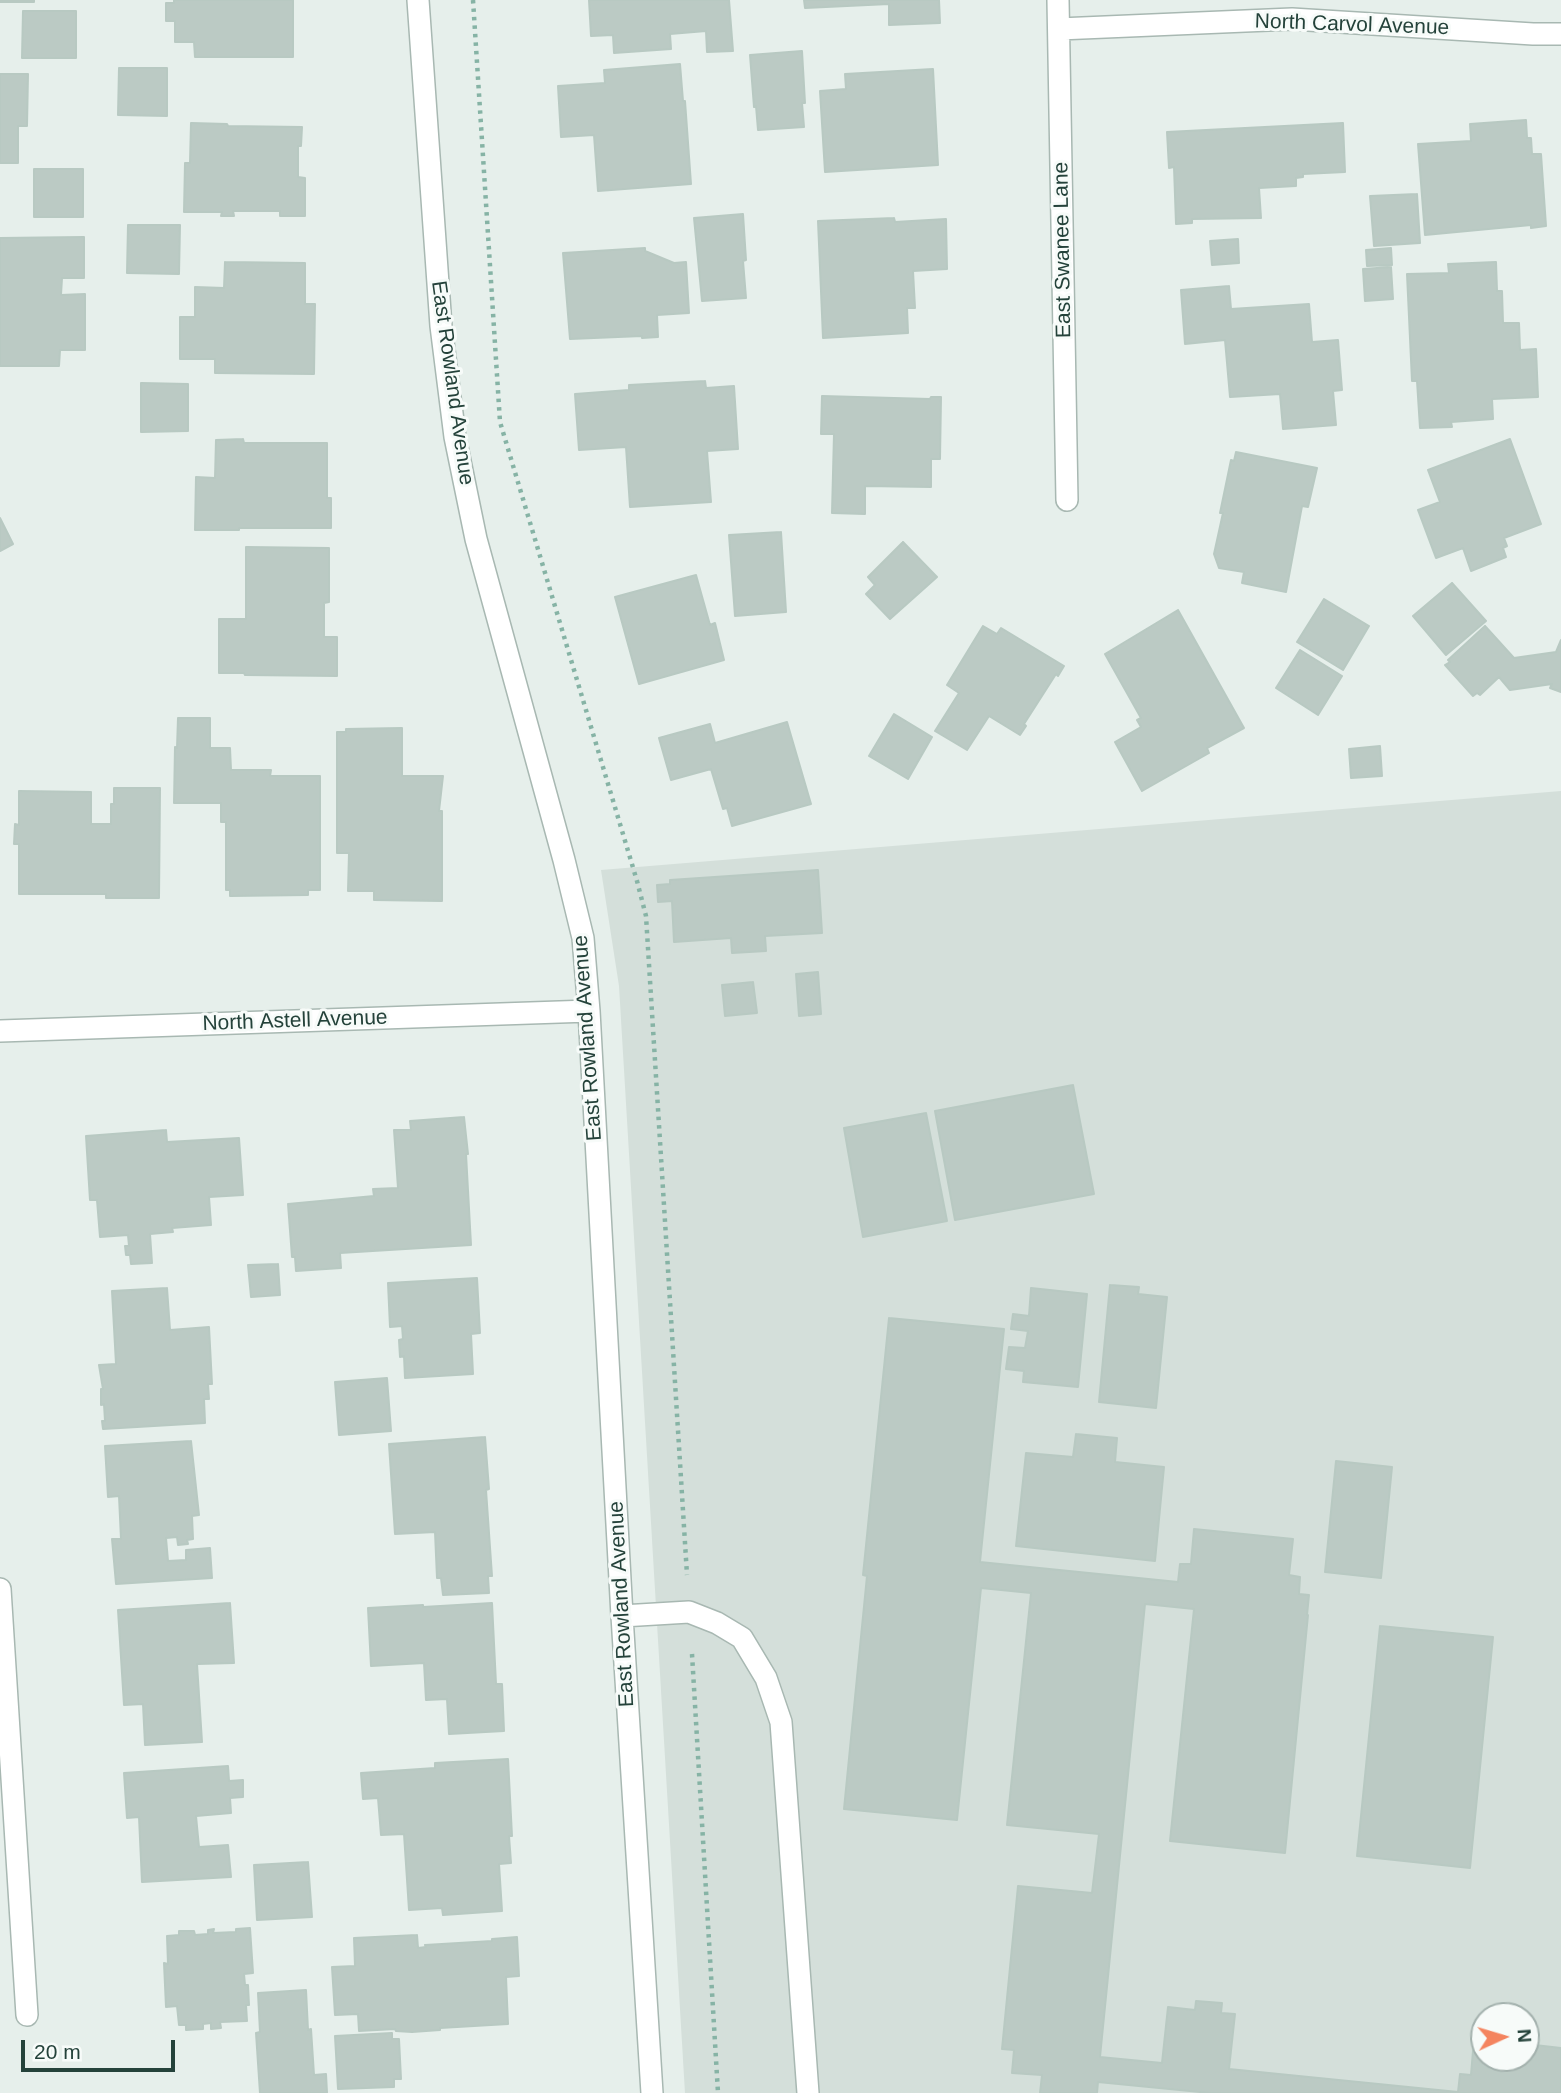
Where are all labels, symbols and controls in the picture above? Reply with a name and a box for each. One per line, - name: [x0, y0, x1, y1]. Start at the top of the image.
- street label: North Carvol Avenue: [1254, 9, 1450, 41]
- street label: East Swanee Lane: [1049, 162, 1077, 338]
- street label: East Rowland Avenue: [425, 279, 479, 487]
- street label: East Rowland Avenue: [568, 934, 608, 1142]
- street label: North Astell Avenue: [202, 1005, 388, 1037]
- street label: East Rowland Avenue: [604, 1500, 640, 1708]
- north arrow: [1470, 2002, 1540, 2072]
- scale bar: [24, 2026, 178, 2070]
- text: N: [1513, 2028, 1535, 2043]
- text: 20 m: [34, 2040, 81, 2063]

